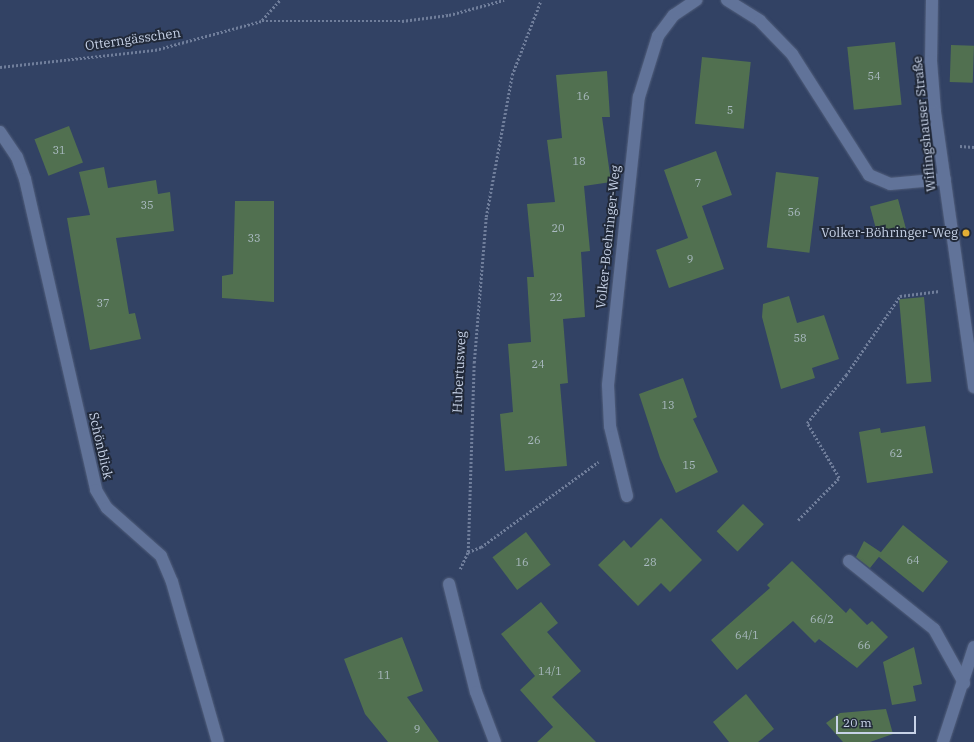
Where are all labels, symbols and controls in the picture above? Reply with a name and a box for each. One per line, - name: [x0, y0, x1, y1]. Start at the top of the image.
- street label: Otterngässchen: [84, 26, 182, 54]
- street label: Wiflingshauser Straße: [910, 55, 940, 193]
- house number: 54: [867, 69, 881, 83]
- house number: 16: [576, 89, 590, 103]
- house number: 5: [727, 103, 733, 117]
- house number: 31: [52, 143, 66, 157]
- house number: 18: [572, 154, 586, 168]
- street label: Volker-Boehringer-Weg: [594, 165, 624, 309]
- house number: 7: [695, 176, 701, 190]
- house number: 35: [140, 198, 154, 212]
- house number: 56: [787, 205, 801, 219]
- house number: 20: [551, 221, 565, 235]
- place label: Volker-Böhringer-Weg: [821, 225, 958, 241]
- marker: Volker-Böhringer-Weg: [961, 228, 971, 238]
- house number: 33: [247, 231, 261, 245]
- house number: 9: [687, 252, 693, 266]
- house number: 22: [549, 290, 563, 304]
- house number: 37: [96, 296, 110, 310]
- street label: Hubertusweg: [450, 331, 470, 413]
- house number: 58: [793, 331, 807, 345]
- house number: 24: [531, 357, 545, 371]
- house number: 13: [661, 398, 675, 412]
- street label: Schönblick: [85, 411, 115, 481]
- house number: 26: [527, 433, 541, 447]
- house number: 62: [889, 446, 903, 460]
- house number: 15: [682, 458, 696, 472]
- house number: 64: [906, 553, 920, 567]
- house number: 16: [515, 555, 529, 569]
- house number: 28: [643, 555, 657, 569]
- house number: 66/2: [810, 612, 834, 626]
- house number: 64/1: [735, 628, 759, 642]
- house number: 66: [857, 638, 871, 652]
- house number: 14/1: [538, 664, 562, 678]
- house number: 11: [377, 668, 391, 682]
- scale bar: [838, 708, 918, 734]
- text: 20 m: [843, 715, 872, 730]
- house number: 9: [414, 722, 420, 736]

